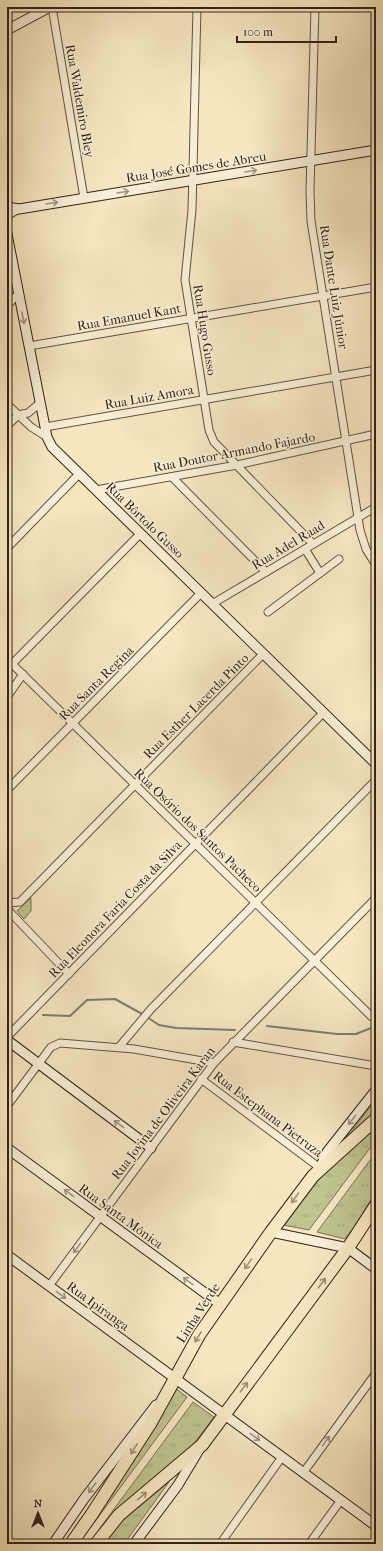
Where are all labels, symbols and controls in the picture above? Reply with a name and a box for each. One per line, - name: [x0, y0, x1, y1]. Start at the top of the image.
- scale bar: [237, 18, 336, 44]
- text: 100 m: [243, 25, 273, 39]
- street label: Rua Waldemiro Bley: [63, 43, 98, 160]
- street label: Rua José Gomes de Abreu: [125, 148, 268, 185]
- one-way arrow: [244, 167, 257, 175]
- one-way arrow: [116, 188, 129, 196]
- one-way arrow: [45, 199, 58, 207]
- street label: Rua Dante Luiz Júnior: [317, 224, 351, 351]
- street label: Rua Hugo Gusso: [190, 283, 220, 377]
- street label: Rua Emanuel Kant: [76, 300, 183, 334]
- one-way arrow: [19, 311, 27, 324]
- street label: Rua Luiz Amora: [103, 382, 196, 412]
- street label: Rua Doutor Armando Fajardo: [152, 429, 317, 475]
- street label: Rua Bôrtolo Gusso: [103, 479, 187, 561]
- street label: Rua Adel Raad: [249, 517, 328, 573]
- street label: Rua Santa Regina: [56, 642, 137, 723]
- street label: Rua Esther Lacerda Pinto: [140, 650, 252, 762]
- street label: Rua Osório dos Santos Pacheco: [131, 765, 265, 895]
- street label: Rua Eleonora Faria Costa da Silva: [45, 837, 185, 981]
- street label: Rua Jovina de Oliveira Karan: [108, 1043, 218, 1182]
- street label: Rua Estephana Pietruza: [210, 1068, 326, 1161]
- one-way arrow: [347, 1115, 356, 1126]
- one-way arrow: [114, 1120, 125, 1128]
- street label: Rua Santa Mônica: [76, 1180, 167, 1252]
- one-way arrow: [63, 1189, 74, 1197]
- one-way arrow: [291, 1193, 300, 1204]
- one-way arrow: [73, 1242, 81, 1253]
- one-way arrow: [244, 1258, 252, 1269]
- one-way arrow: [183, 1277, 194, 1285]
- one-way arrow: [317, 1277, 326, 1288]
- street label: Rua Ipiranga: [64, 1278, 133, 1334]
- street label: Linha Verde: [173, 1280, 223, 1346]
- one-way arrow: [55, 1291, 66, 1299]
- one-way arrow: [194, 1331, 202, 1343]
- one-way arrow: [240, 1382, 248, 1393]
- one-way arrow: [250, 1433, 261, 1442]
- one-way arrow: [322, 1436, 330, 1447]
- one-way arrow: [130, 1443, 138, 1455]
- one-way arrow: [88, 1483, 97, 1494]
- one-way arrow: [137, 1491, 148, 1500]
- north arrow: [18, 1493, 58, 1533]
- text: N: [34, 1497, 43, 1510]

